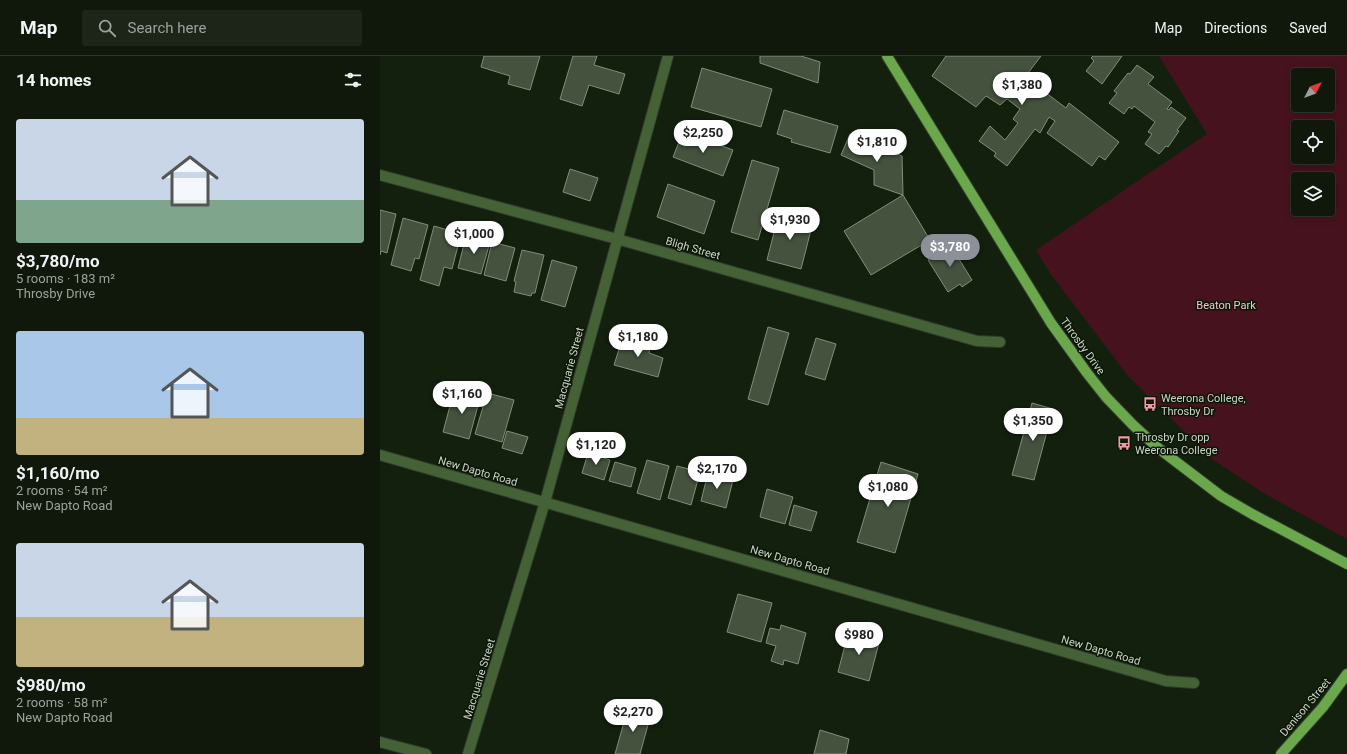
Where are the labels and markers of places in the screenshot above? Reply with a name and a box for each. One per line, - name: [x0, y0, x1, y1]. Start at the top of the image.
- pin: $1,380: [989, 72, 1055, 106]
- pin: $2,250: [670, 120, 736, 154]
- pin: $1,810: [844, 129, 910, 163]
- pin: $1,930: [757, 207, 823, 241]
- pin: $1,000: [441, 221, 507, 255]
- pin: $3,780: [917, 234, 983, 268]
- pin: $1,180: [605, 324, 671, 358]
- pin: $1,160: [429, 381, 495, 415]
- place label: Weerona College, Throsby Dr: [1161, 392, 1246, 418]
- bus stop icon: Weerona College, Throsby Dr: [1142, 396, 1158, 412]
- pin: $1,350: [1000, 408, 1066, 442]
- place label: Throsby Dr opp Weerona College: [1135, 431, 1218, 457]
- pin: $1,120: [563, 432, 629, 466]
- bus stop icon: Throsby Dr opp Weerona College: [1116, 435, 1132, 451]
- pin: $2,170: [684, 456, 750, 490]
- pin: $1,080: [855, 474, 921, 508]
- pin: $980: [835, 622, 883, 656]
- pin: $2,270: [600, 699, 666, 733]

